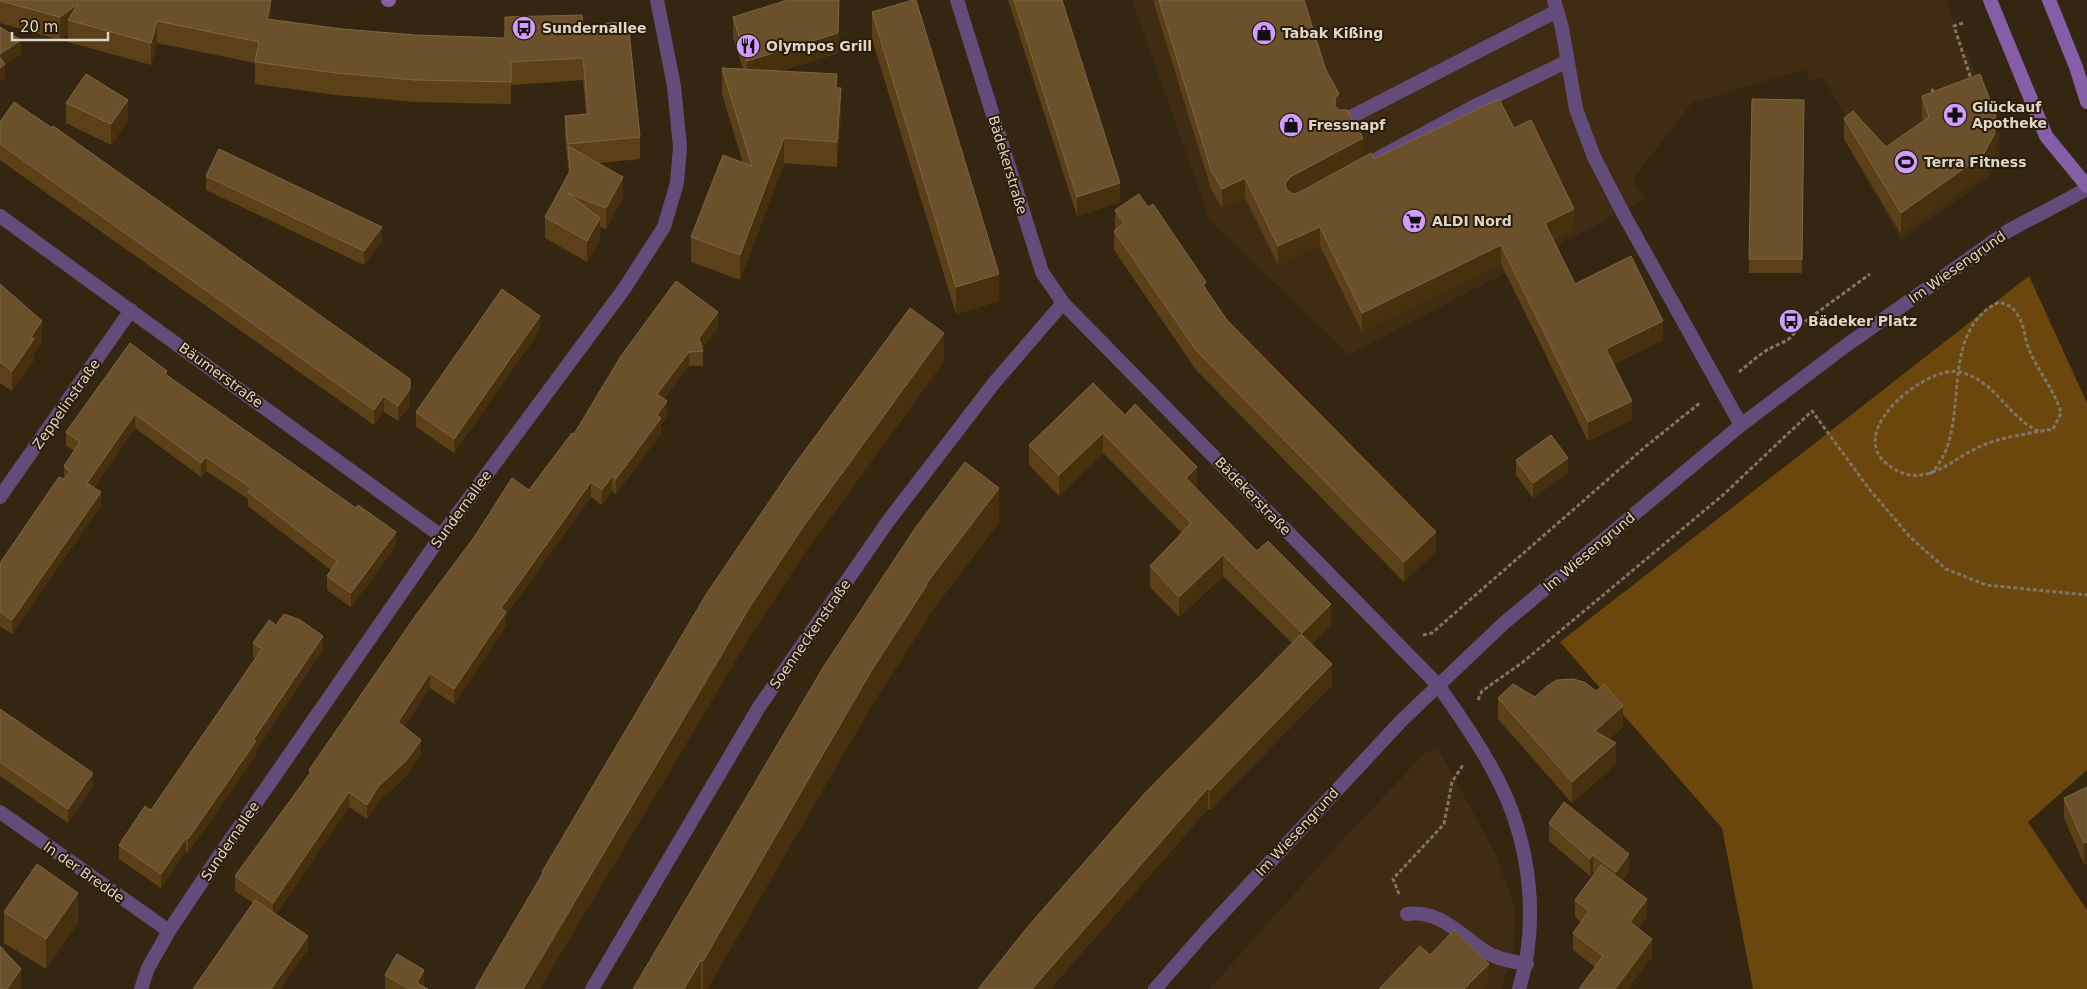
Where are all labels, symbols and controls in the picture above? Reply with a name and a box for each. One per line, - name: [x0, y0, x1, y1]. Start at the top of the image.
- scale bar: [12, 10, 109, 42]
- bus stop icon: Sundernallee: [511, 15, 537, 41]
- text: 20 m: [20, 18, 58, 36]
- place label: Sundernallee: [542, 20, 646, 36]
- shop icon: Tabak Kißing: [1251, 20, 1277, 46]
- place label: Tabak Kißing: [1282, 25, 1383, 41]
- restaurant icon: Olympos Grill: [735, 33, 761, 59]
- place label: Olympos Grill: [766, 38, 872, 54]
- place label: Glückauf Apotheke: [1972, 99, 2047, 131]
- pharmacy icon: Glückauf Apotheke: [1942, 102, 1968, 128]
- shop icon: Fressnapf: [1278, 112, 1304, 138]
- street label: Bädekerstraße: [985, 114, 1031, 216]
- place label: Fressnapf: [1308, 117, 1386, 133]
- sports icon: Terra Fitness: [1893, 149, 1919, 175]
- place label: Terra Fitness: [1924, 154, 2027, 170]
- supermarket icon: ALDI Nord: [1401, 208, 1427, 234]
- place label: ALDI Nord: [1432, 213, 1512, 229]
- street label: Im Wiesengrund: [1906, 228, 2008, 306]
- bus stop icon: Bädeker Platz: [1778, 308, 1804, 334]
- place label: Bädeker Platz: [1808, 313, 1917, 329]
- street label: Bäumerstraße: [176, 339, 266, 411]
- street label: Zeppelinstraße: [29, 356, 103, 452]
- street label: Bädekerstraße: [1212, 454, 1294, 538]
- street label: Sundernallee: [427, 467, 495, 551]
- street label: Im Wiesengrund: [1540, 509, 1638, 595]
- street label: Soenneckenstraße: [766, 576, 854, 692]
- street label: Im Wiesengrund: [1252, 785, 1342, 879]
- street label: Sundernallee: [198, 798, 262, 884]
- street label: In der Bredde: [40, 838, 128, 906]

